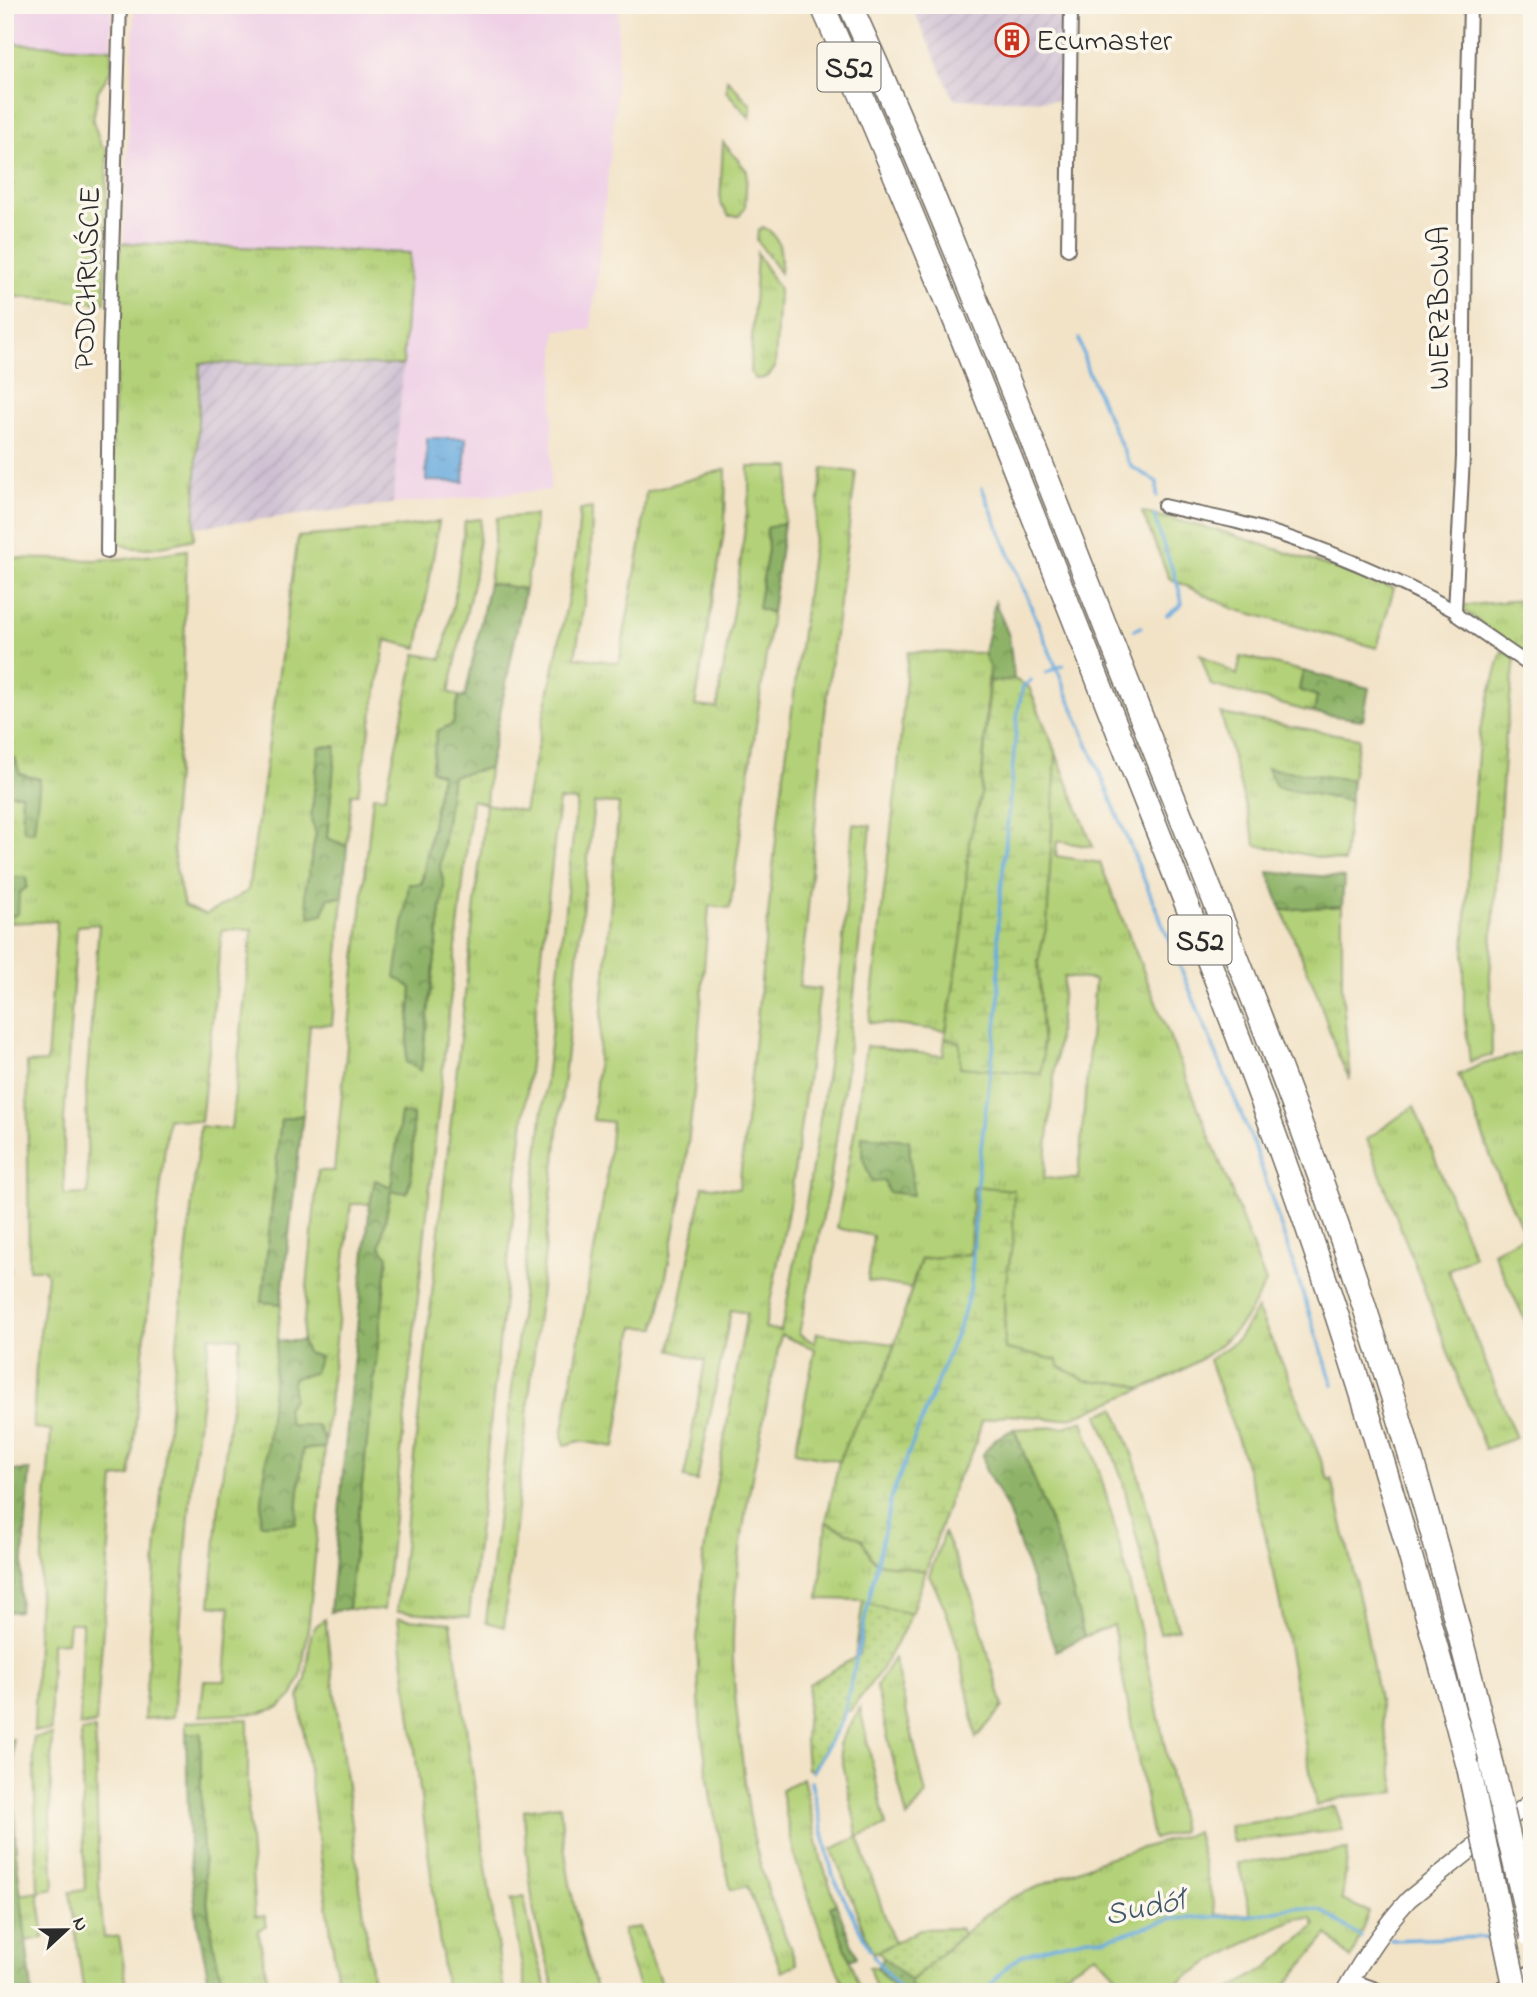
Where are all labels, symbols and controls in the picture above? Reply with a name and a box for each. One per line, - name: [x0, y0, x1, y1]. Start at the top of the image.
- building icon: Ecumaster: [993, 21, 1031, 59]
- place label: Ecumaster: [1036, 21, 1173, 65]
- road number: S52: [818, 42, 880, 92]
- street label: PODCHRUŚCIE: [64, 186, 114, 371]
- street label: WIERZBOWA: [1419, 226, 1463, 390]
- road number: S52: [1168, 916, 1232, 964]
- water label: Sudół: [1101, 1878, 1194, 1940]
- north arrow: [32, 1896, 102, 1966]
- text: N: [65, 1914, 94, 1936]

